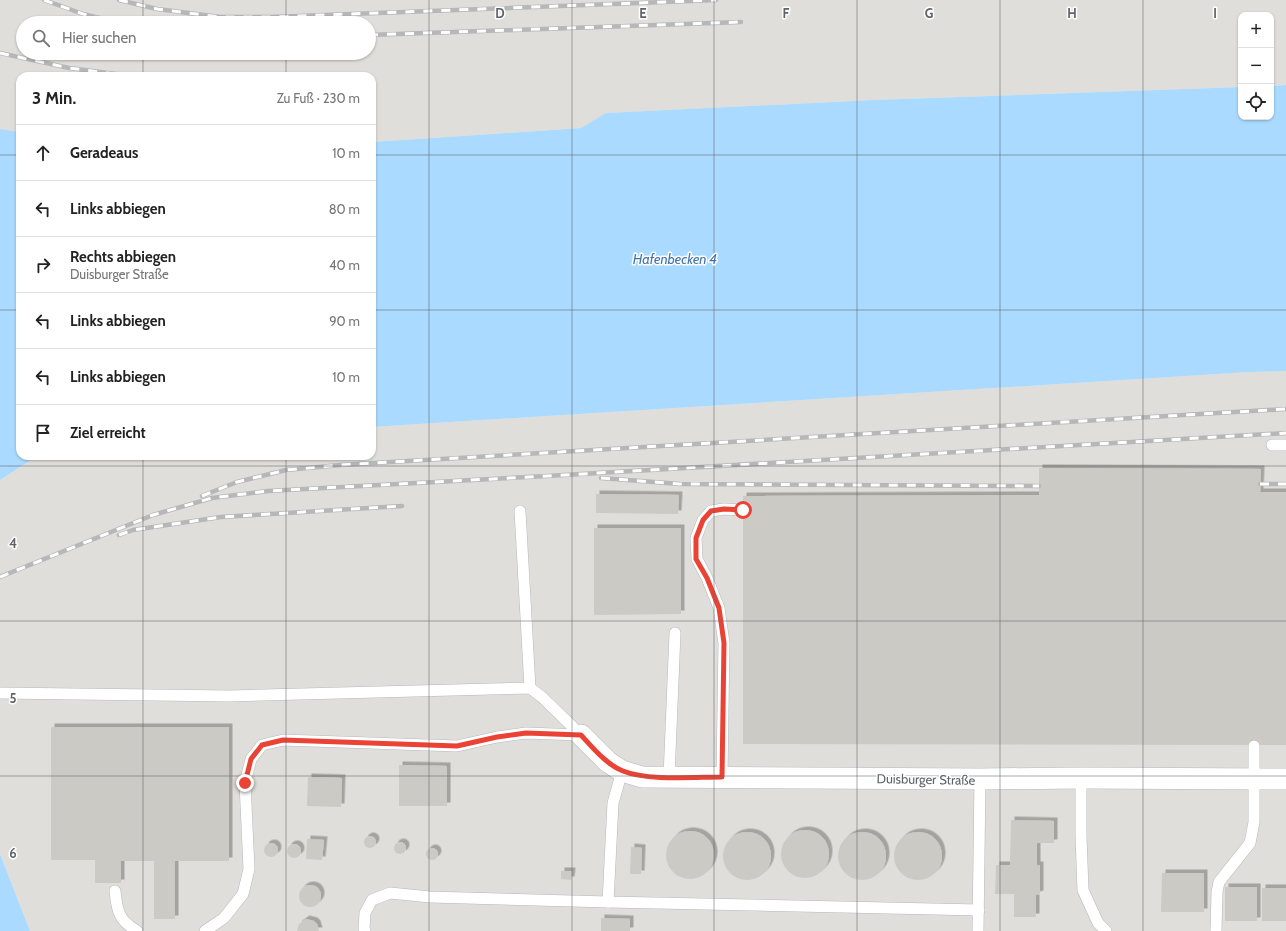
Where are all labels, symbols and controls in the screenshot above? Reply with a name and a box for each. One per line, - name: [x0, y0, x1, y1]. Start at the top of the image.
- text: D: [495, 5, 505, 21]
- text: E: [639, 5, 647, 21]
- text: F: [783, 5, 790, 21]
- text: G: [925, 5, 934, 21]
- text: H: [1067, 5, 1077, 21]
- text: I: [1213, 5, 1217, 21]
- map controls: [1238, 12, 1274, 120]
- button: +: [1238, 12, 1274, 48]
- search box: [16, 16, 376, 60]
- icon: search: [30, 27, 52, 49]
- text: Hier suchen: [62, 29, 137, 47]
- button: −: [1238, 48, 1274, 84]
- button: locate: [1238, 84, 1274, 120]
- text: 3 Min.: [32, 88, 76, 108]
- text: Zu Fuß · 230 m: [277, 90, 360, 106]
- icon: ahead: [32, 142, 54, 164]
- text: Geradeaus: [70, 144, 138, 162]
- text: 10 m: [332, 145, 360, 161]
- icon: left: [32, 198, 54, 220]
- text: Links abbiegen: [70, 200, 166, 218]
- text: 80 m: [329, 201, 360, 217]
- text: Rechts abbiegen: [70, 248, 176, 266]
- water label: Hafenbecken 4: [633, 250, 717, 268]
- icon: right: [32, 254, 54, 276]
- text: 40 m: [329, 257, 360, 273]
- text: Duisburger Straße: [70, 266, 169, 282]
- icon: left: [32, 310, 54, 332]
- text: Links abbiegen: [70, 312, 166, 330]
- text: 90 m: [329, 313, 360, 329]
- icon: left: [32, 366, 54, 388]
- text: Links abbiegen: [70, 368, 166, 386]
- text: 10 m: [332, 369, 360, 385]
- icon: arrive: [32, 422, 54, 444]
- text: Ziel erreicht: [70, 424, 146, 442]
- route start: [734, 501, 752, 519]
- text: 4: [9, 535, 17, 551]
- text: 5: [10, 690, 17, 706]
- street label: Duisburger Straße: [877, 770, 976, 788]
- route end: [236, 774, 254, 792]
- text: 6: [9, 845, 17, 861]

